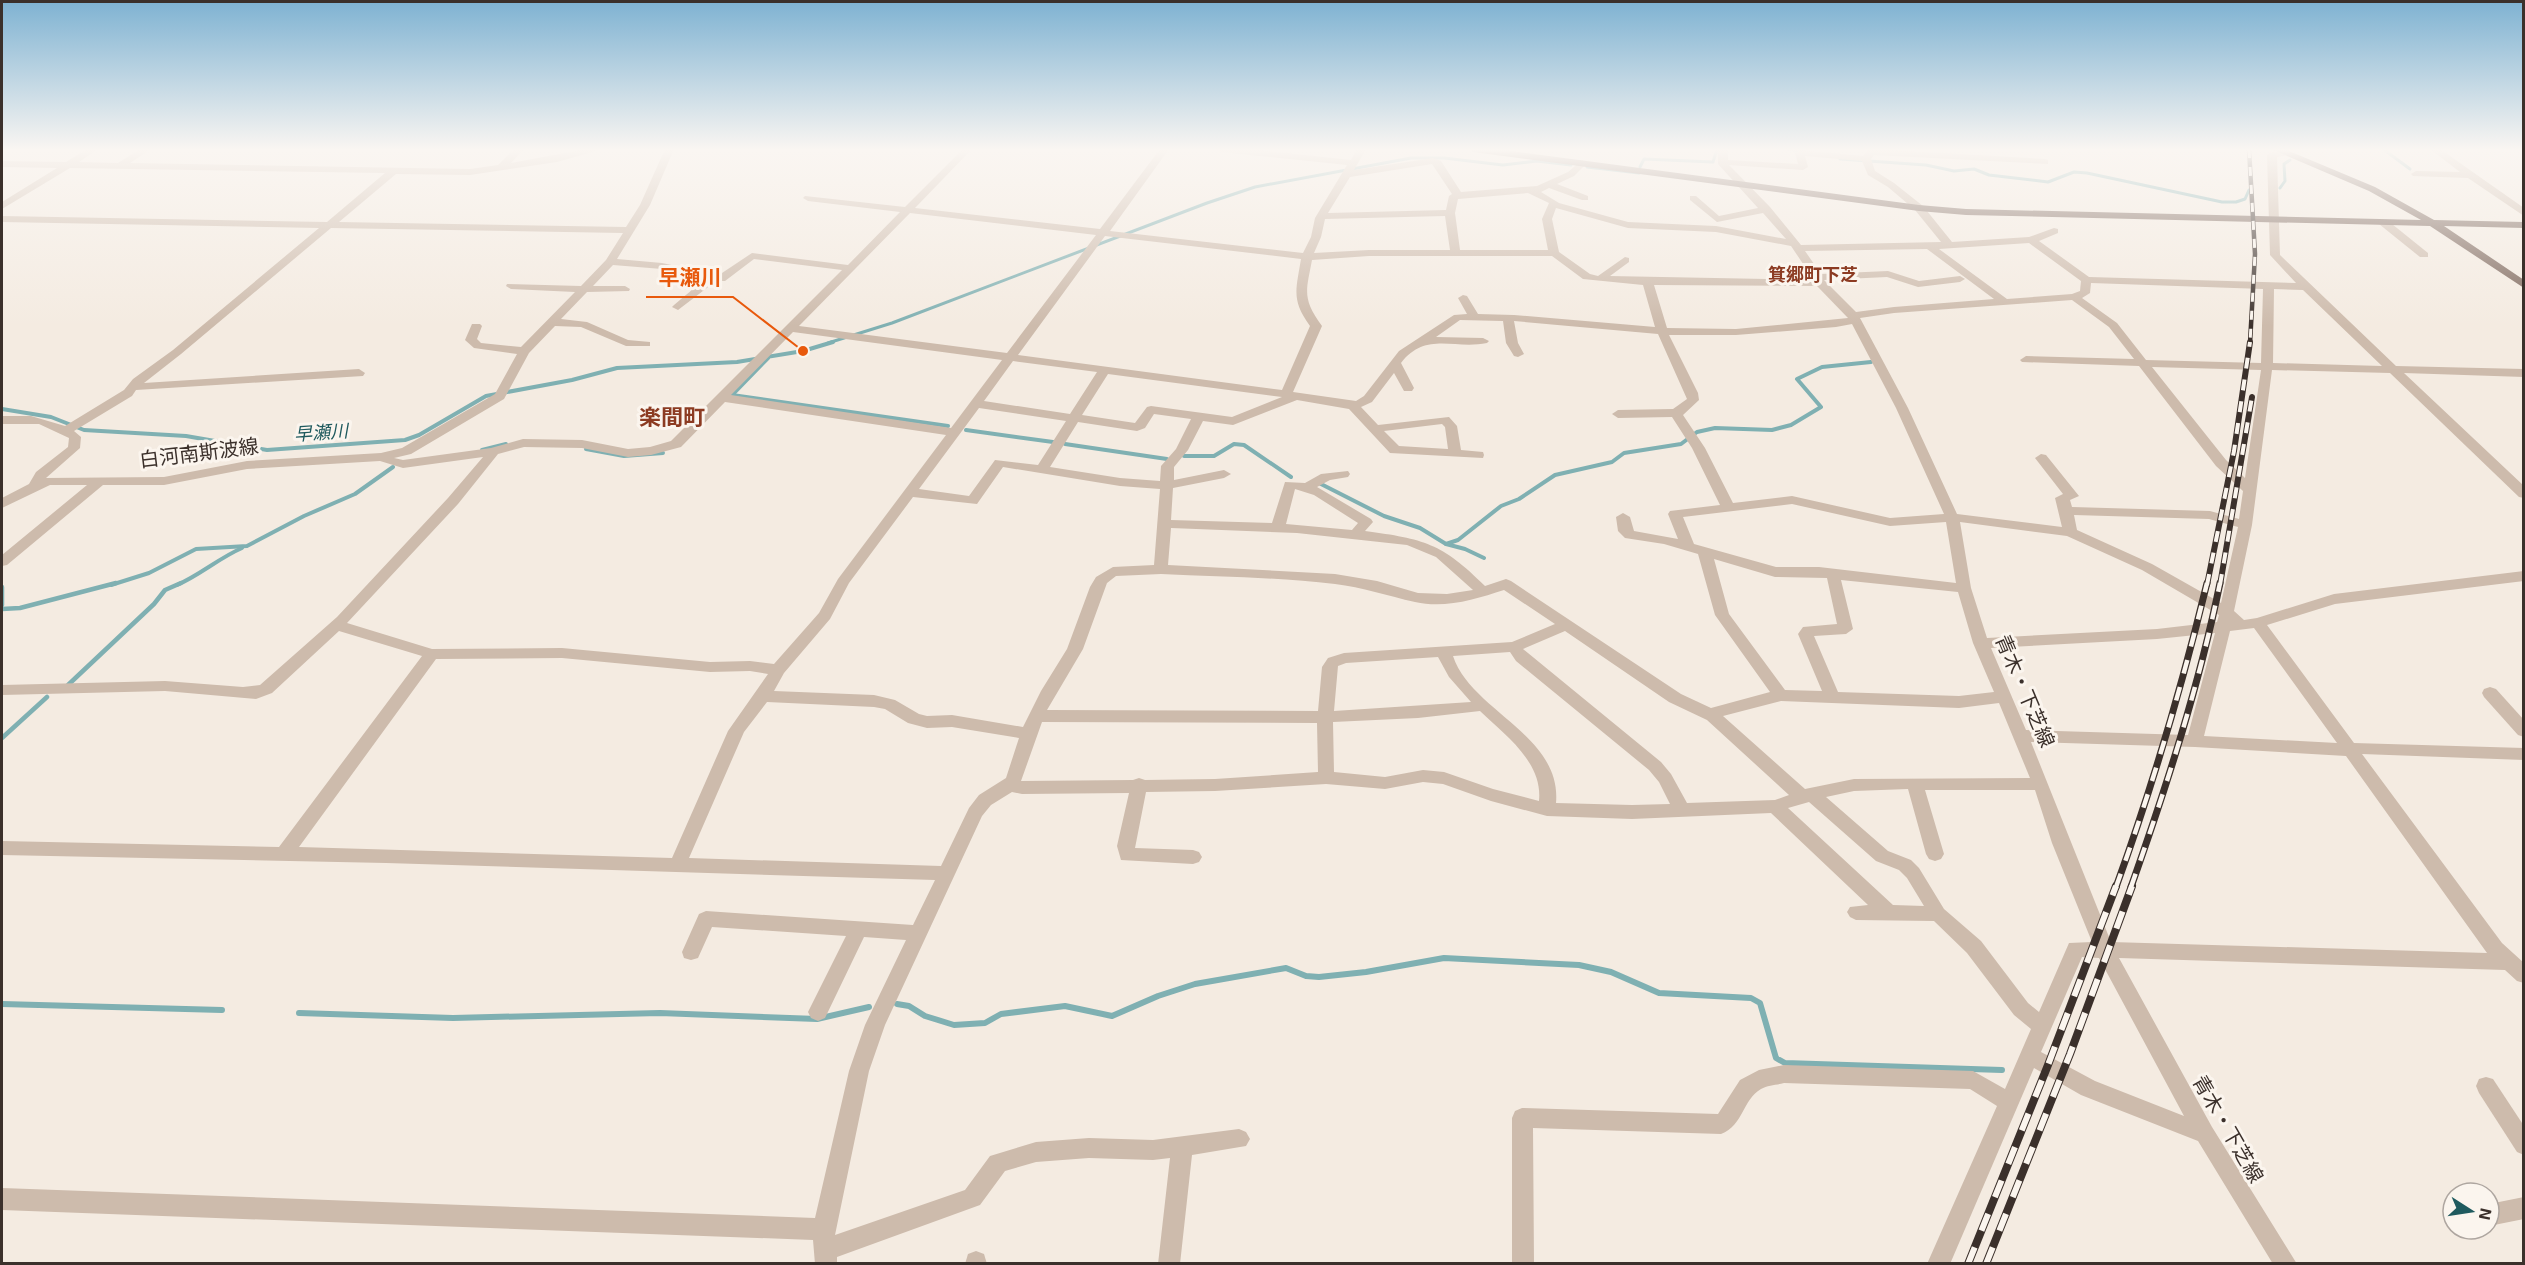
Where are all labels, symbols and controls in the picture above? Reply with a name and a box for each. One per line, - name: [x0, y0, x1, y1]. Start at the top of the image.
- callout: 早瀬川: [646, 258, 733, 297]
- district label: 箕郷町下芝: [1768, 263, 1858, 285]
- text: 早瀬川: [659, 264, 722, 289]
- district label: 楽間町: [639, 403, 705, 429]
- water label: 早瀬川: [293, 419, 351, 445]
- street label: 白河南斯波線: [138, 433, 260, 471]
- street label: 青木・下芝線: [1991, 631, 2060, 751]
- street label: 青木・下芝線: [2188, 1071, 2269, 1186]
- north arrow: [2441, 1181, 2501, 1241]
- text: N: [2476, 1207, 2497, 1222]

